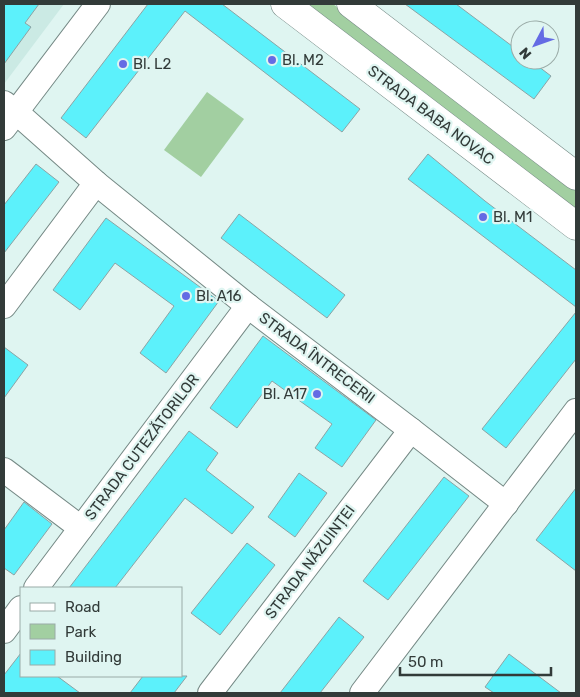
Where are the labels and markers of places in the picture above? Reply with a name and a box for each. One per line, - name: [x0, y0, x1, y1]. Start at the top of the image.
- place label: Bl. M2: [282, 51, 324, 69]
- marker: Bl. M2: [266, 54, 278, 66]
- place label: Bl. L2: [133, 55, 172, 73]
- marker: Bl. L2: [117, 58, 129, 70]
- place label: Bl. M1: [493, 208, 532, 226]
- marker: Bl. M1: [477, 211, 489, 223]
- place label: Bl. A16: [196, 287, 242, 305]
- marker: Bl. A16: [180, 290, 192, 302]
- place label: Bl. A17: [263, 385, 307, 403]
- marker: Bl. A17: [311, 388, 323, 400]

